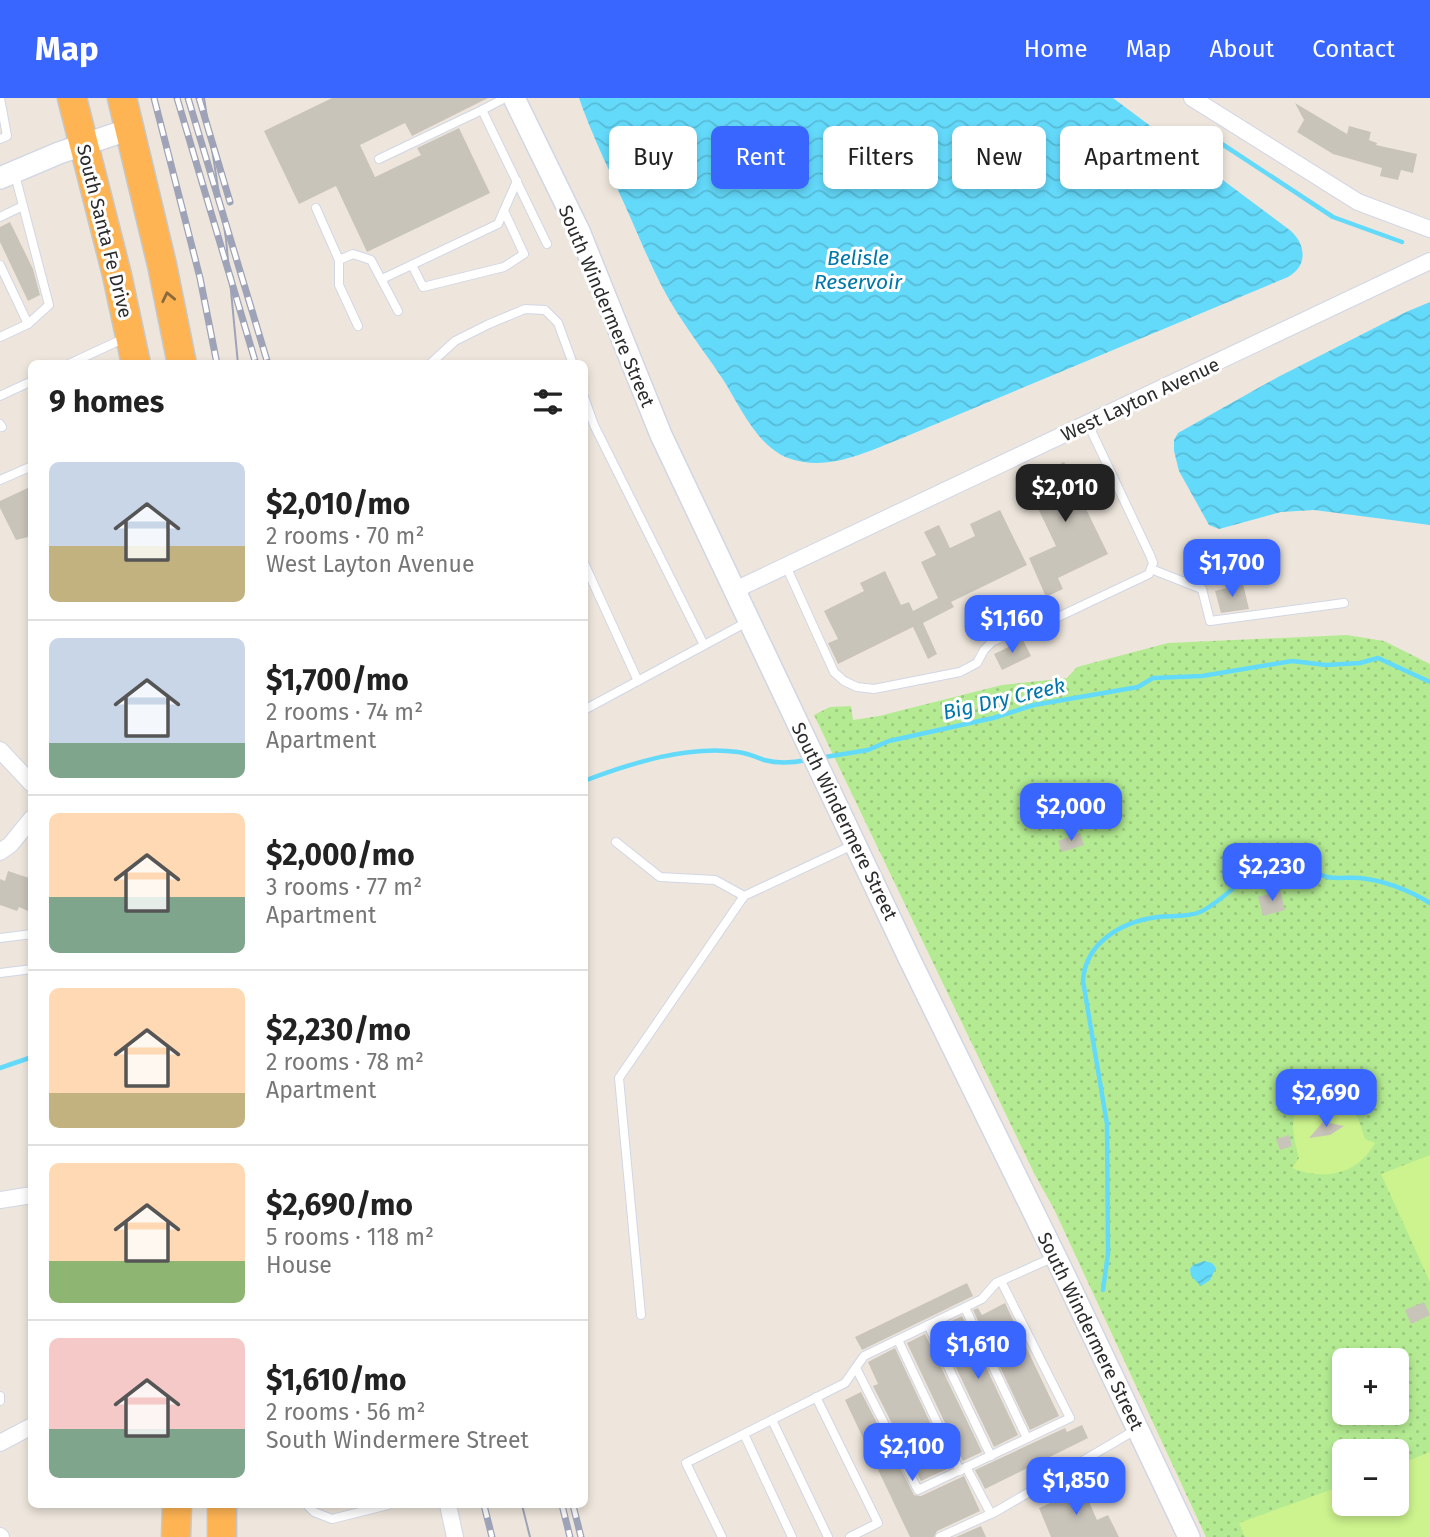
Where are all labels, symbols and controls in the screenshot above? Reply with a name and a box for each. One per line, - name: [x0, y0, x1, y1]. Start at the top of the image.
- text: Map: [35, 29, 99, 69]
- text: Home: [1024, 35, 1088, 63]
- text: Map: [1126, 35, 1172, 63]
- text: About: [1210, 35, 1274, 63]
- text: Contact: [1312, 35, 1395, 63]
- chip: Buy: [609, 126, 697, 189]
- chip: Rent: [711, 126, 809, 189]
- chip: Filters: [823, 126, 938, 189]
- chip: New: [952, 126, 1046, 189]
- chip: Apartment: [1060, 126, 1223, 189]
- street label: South Santa Fe Drive: [72, 142, 137, 320]
- street label: South Windermere Street: [554, 202, 660, 411]
- water label: Belisle Reservoir: [814, 245, 903, 295]
- one-way arrow: [162, 291, 177, 303]
- street label: West Layton Avenue: [1057, 353, 1223, 446]
- icon: filters: [529, 383, 567, 421]
- text: 9 homes: [49, 384, 164, 420]
- pin: $2,010: [1008, 464, 1122, 524]
- text: $2,010: [1032, 473, 1098, 501]
- text: $2,010/mo: [266, 486, 410, 522]
- icon: home: [105, 490, 189, 574]
- text: 2 rooms · 70 m²: [266, 522, 424, 550]
- pin: $1,700: [1175, 540, 1289, 599]
- text: $1,700: [1199, 548, 1265, 576]
- text: West Layton Avenue: [266, 550, 474, 578]
- pin: $1,160: [955, 596, 1069, 655]
- text: $1,160: [981, 604, 1043, 632]
- text: $1,700/mo: [266, 662, 409, 698]
- icon: home: [105, 666, 189, 750]
- water label: Big Dry Creek: [940, 672, 1068, 726]
- text: 2 rooms · 74 m²: [266, 698, 423, 726]
- street label: South Windermere Street: [787, 719, 903, 924]
- text: Apartment: [266, 726, 376, 754]
- pin: $2,000: [1014, 784, 1128, 843]
- text: $2,000: [1036, 792, 1106, 820]
- text: $2,000/mo: [266, 837, 415, 873]
- icon: home: [105, 841, 189, 925]
- pin: $2,230: [1215, 844, 1329, 903]
- text: $2,230: [1239, 852, 1306, 880]
- text: 3 rooms · 77 m²: [266, 873, 422, 901]
- text: Apartment: [266, 901, 376, 929]
- text: $2,230/mo: [266, 1012, 411, 1048]
- icon: home: [105, 1016, 189, 1100]
- text: 2 rooms · 78 m²: [266, 1048, 424, 1076]
- pin: $2,690: [1269, 1070, 1383, 1129]
- text: Apartment: [266, 1076, 376, 1104]
- text: $2,690: [1292, 1078, 1360, 1106]
- text: $2,690/mo: [266, 1187, 413, 1223]
- icon: home: [105, 1191, 189, 1275]
- text: 5 rooms · 118 m²: [266, 1223, 434, 1251]
- street label: South Windermere Street: [1033, 1229, 1149, 1434]
- text: House: [266, 1251, 332, 1279]
- pin: $1,610: [921, 1322, 1035, 1381]
- text: $1,610: [946, 1330, 1010, 1358]
- map controls: [1332, 1348, 1409, 1516]
- button: +: [1332, 1348, 1409, 1425]
- text: $1,610/mo: [266, 1362, 407, 1398]
- icon: home: [105, 1366, 189, 1450]
- text: 2 rooms · 56 m²: [266, 1398, 425, 1426]
- pin: $2,100: [855, 1424, 969, 1483]
- text: South Windermere Street: [266, 1426, 529, 1454]
- text: $2,100: [879, 1432, 945, 1460]
- button: −: [1332, 1439, 1409, 1516]
- pin: $1,850: [1019, 1458, 1133, 1517]
- text: $1,850: [1042, 1466, 1110, 1494]

